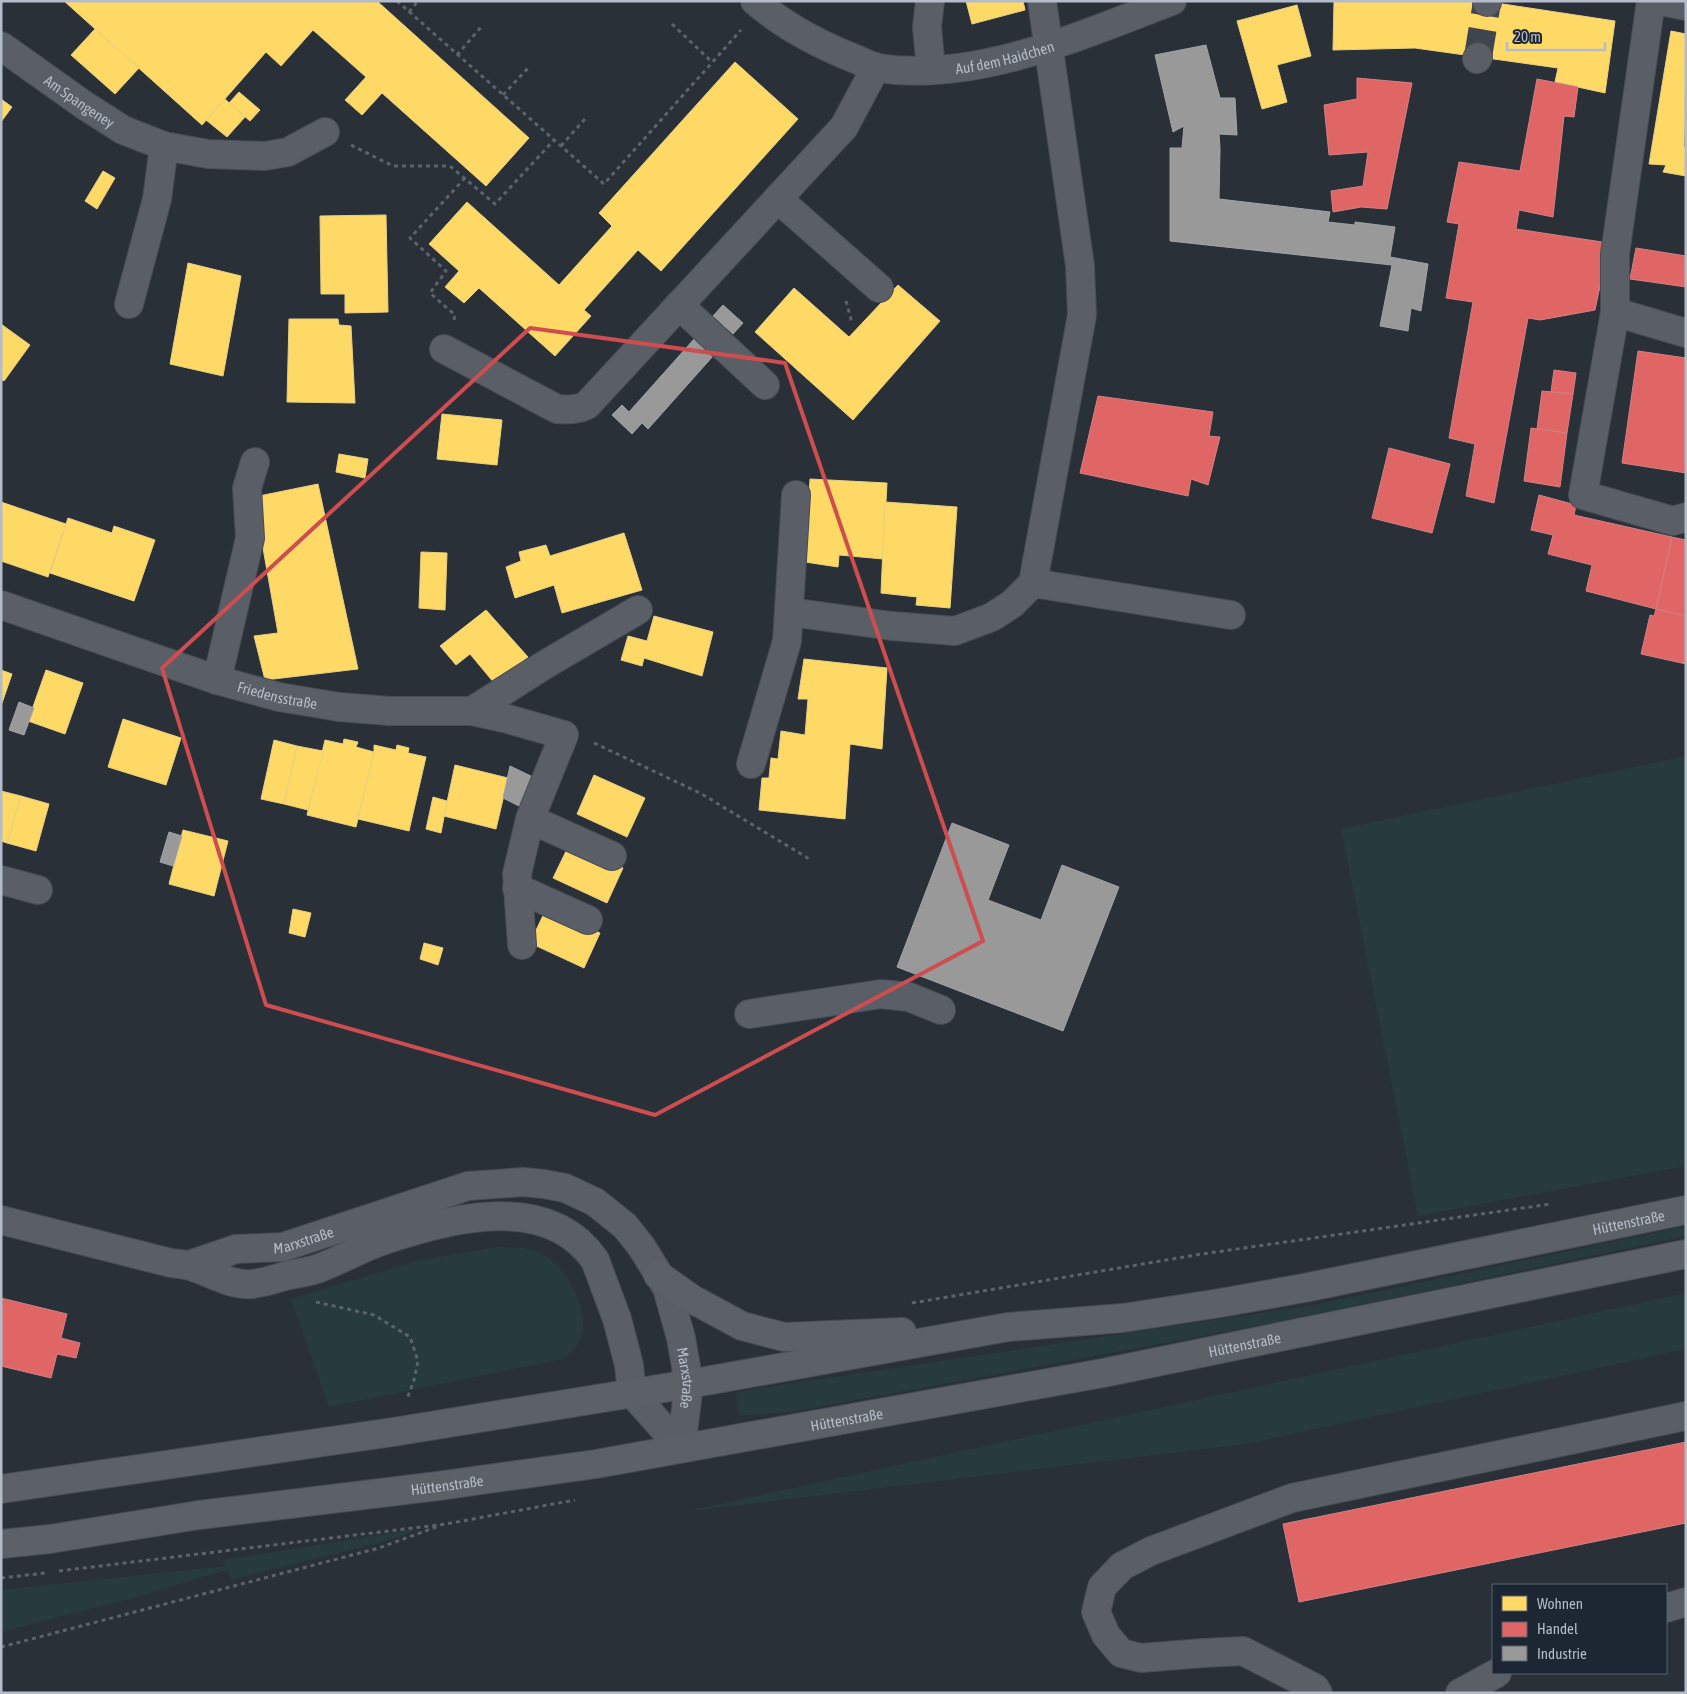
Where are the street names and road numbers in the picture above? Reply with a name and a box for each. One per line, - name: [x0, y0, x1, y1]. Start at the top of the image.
- street label: Auf dem Haidchen: [954, 37, 1056, 77]
- street label: Am Spangeney: [41, 71, 118, 131]
- street label: Friedensstraße: [236, 678, 319, 712]
- street label: Hüttenstraße: [1591, 1206, 1666, 1237]
- street label: Marxstraße: [273, 1222, 336, 1256]
- street label: Hüttenstraße: [1207, 1328, 1282, 1360]
- street label: Marxstraße: [674, 1346, 697, 1410]
- street label: Hüttenstraße: [809, 1404, 884, 1434]
- street label: Hüttenstraße: [410, 1471, 485, 1498]

